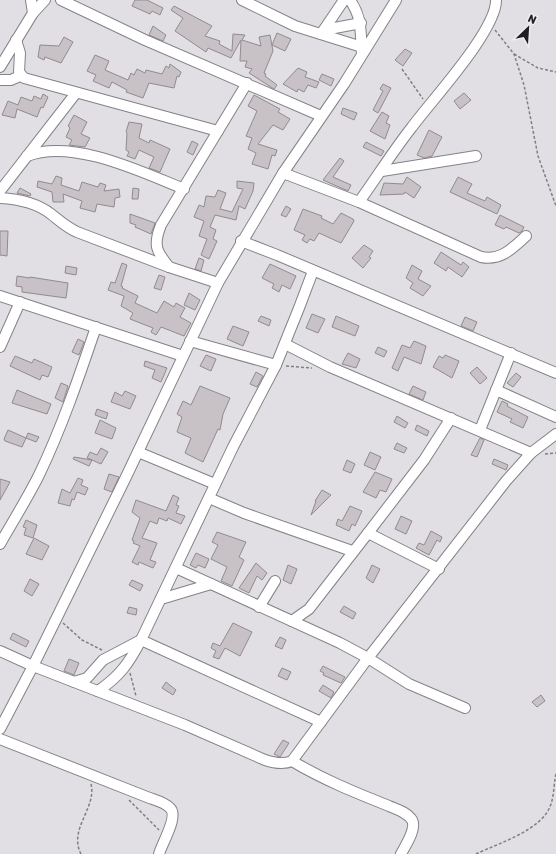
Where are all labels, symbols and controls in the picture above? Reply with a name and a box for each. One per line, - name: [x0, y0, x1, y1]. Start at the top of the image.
- north arrow: [508, 8, 548, 48]
- text: N: [526, 12, 538, 27]

